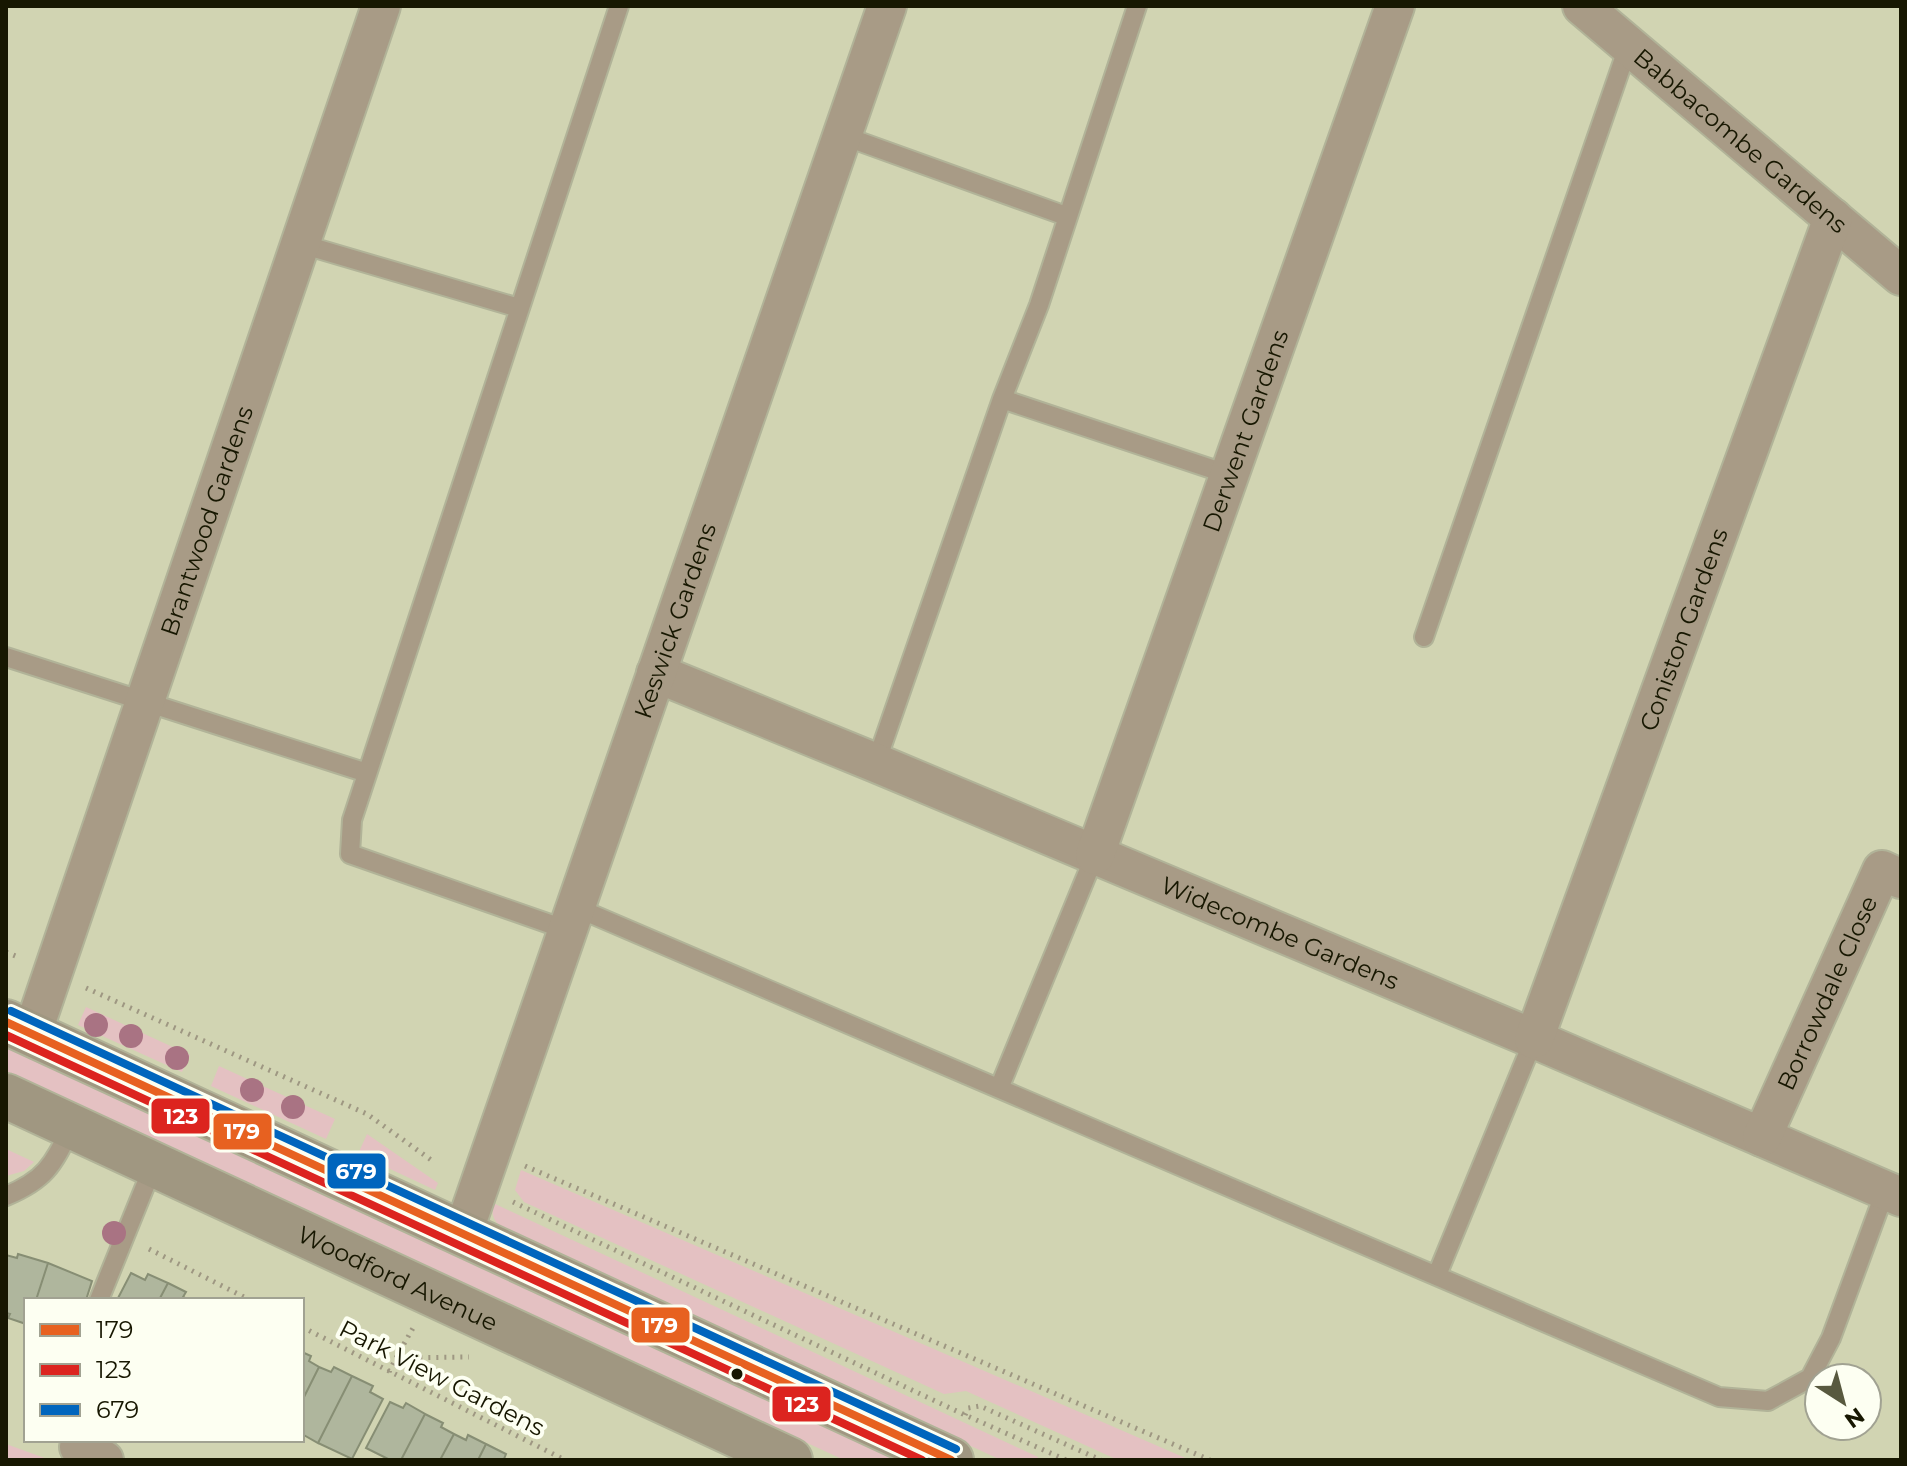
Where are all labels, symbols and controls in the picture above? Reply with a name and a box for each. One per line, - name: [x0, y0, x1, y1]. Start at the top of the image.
- street label: Babbacombe Gardens: [1628, 42, 1853, 239]
- street label: Derwent Gardens: [1196, 326, 1294, 536]
- street label: Brantwood Gardens: [154, 402, 259, 640]
- street label: Keswick Gardens: [627, 519, 722, 722]
- street label: Coniston Gardens: [1633, 524, 1733, 735]
- street label: Widecombe Gardens: [1157, 870, 1403, 995]
- street label: Borrowdale Close: [1771, 891, 1883, 1095]
- line badge: 123: [150, 1097, 211, 1135]
- text: 123: [164, 1103, 198, 1130]
- line badge: 179: [212, 1112, 273, 1151]
- text: 179: [224, 1118, 260, 1145]
- line badge: 679: [326, 1152, 387, 1190]
- text: 679: [335, 1158, 377, 1185]
- street label: Woodford Avenue: [293, 1219, 502, 1337]
- legend: [24, 1298, 304, 1442]
- line badge: 179: [630, 1306, 691, 1344]
- text: 179: [642, 1312, 678, 1339]
- street label: Park View Gardens: [335, 1314, 549, 1442]
- text: 179: [96, 1315, 133, 1344]
- text: 123: [96, 1355, 132, 1384]
- north arrow: [1803, 1362, 1883, 1442]
- unlabelled marker: [729, 1366, 745, 1382]
- line badge: 123: [771, 1385, 832, 1423]
- text: 123: [785, 1391, 819, 1418]
- text: 679: [96, 1395, 139, 1424]
- text: N: [1839, 1402, 1870, 1434]

